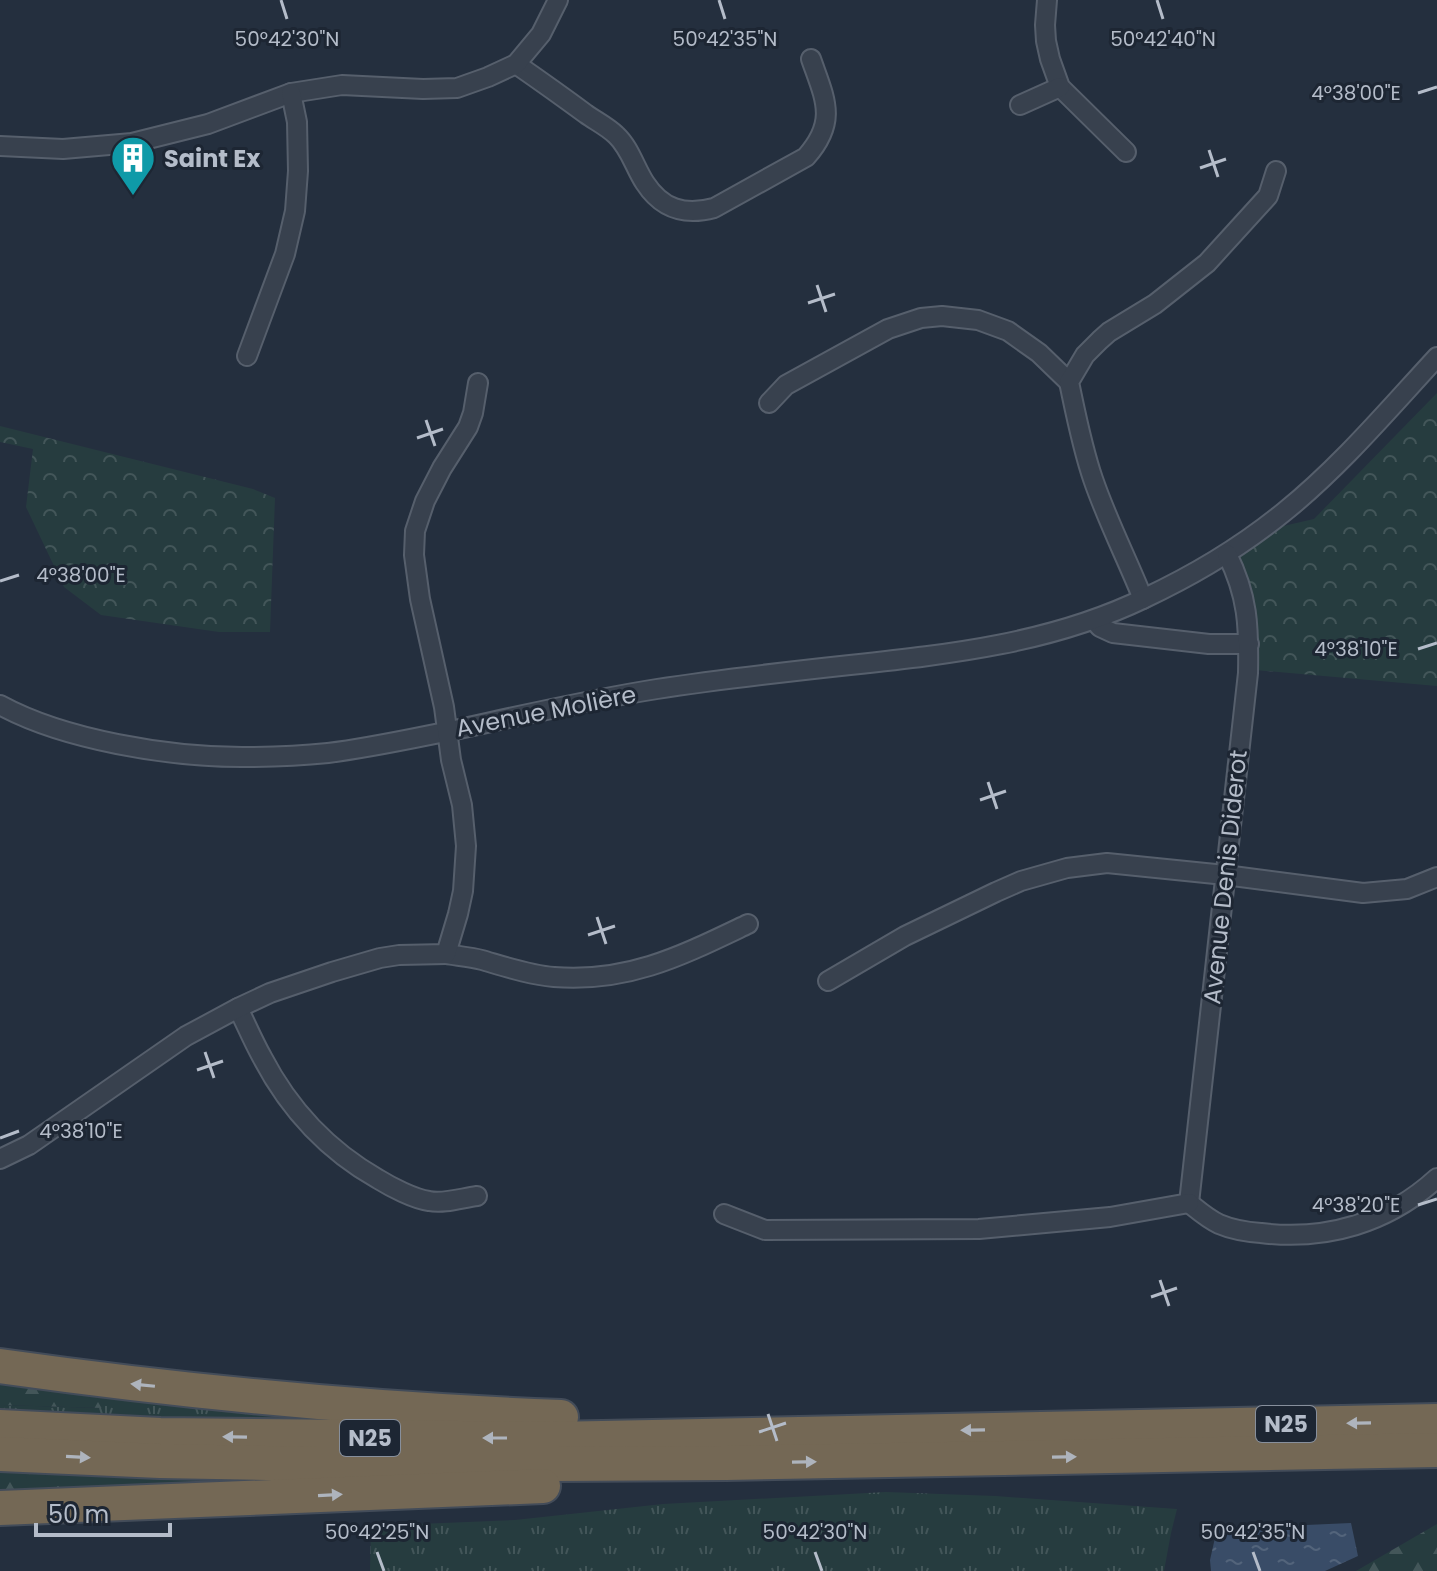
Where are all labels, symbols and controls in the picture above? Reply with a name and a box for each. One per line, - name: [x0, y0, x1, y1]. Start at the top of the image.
- text: 50°42'30"N: [235, 25, 339, 53]
- text: 50°42'35"N: [673, 25, 777, 53]
- text: 50°42'40"N: [1110, 25, 1216, 53]
- text: 4°38'00"E: [1311, 79, 1401, 107]
- building icon: Saint Ex: [109, 134, 157, 197]
- place label: Saint Ex: [164, 142, 261, 175]
- text: 4°38'00"E: [36, 561, 126, 589]
- text: 4°38'10"E: [1314, 635, 1398, 663]
- street label: Avenue Molière: [453, 677, 639, 745]
- street label: Avenue Denis Diderot: [1195, 748, 1255, 1006]
- text: 4°38'10"E: [39, 1117, 123, 1145]
- text: 4°38'20"E: [1312, 1191, 1400, 1219]
- one-way arrow: [130, 1378, 155, 1391]
- road number: N25: [1256, 1406, 1316, 1442]
- one-way arrow: [1346, 1417, 1371, 1429]
- road number: N25: [340, 1420, 400, 1456]
- one-way arrow: [960, 1424, 985, 1436]
- one-way arrow: [222, 1430, 247, 1443]
- one-way arrow: [482, 1432, 507, 1444]
- one-way arrow: [1052, 1450, 1077, 1463]
- one-way arrow: [66, 1451, 91, 1464]
- one-way arrow: [792, 1455, 817, 1468]
- scale bar: [36, 1487, 170, 1537]
- one-way arrow: [318, 1489, 343, 1502]
- text: 50 m: [48, 1498, 109, 1531]
- text: 50°42'25"N: [325, 1518, 429, 1546]
- text: 50°42'30"N: [763, 1518, 867, 1546]
- text: 50°42'35"N: [1201, 1518, 1305, 1546]

